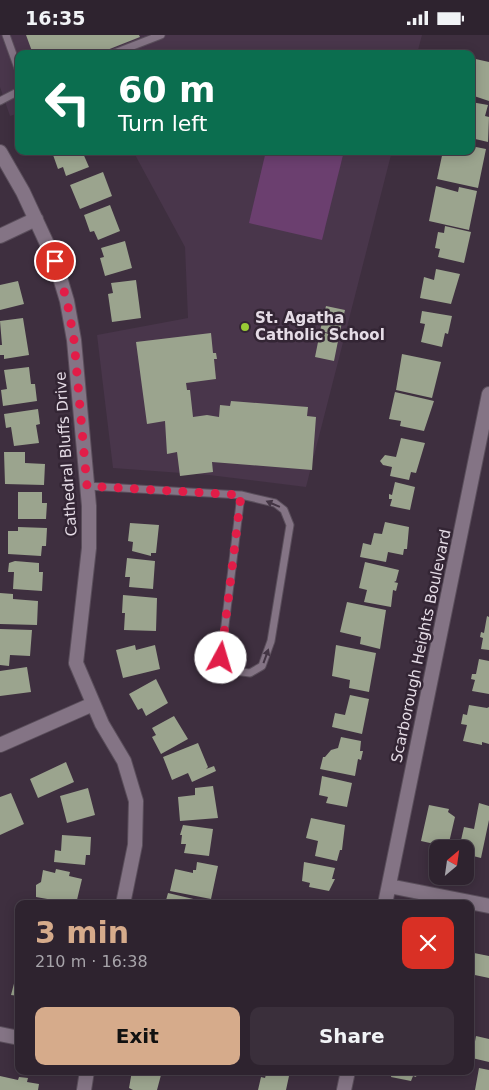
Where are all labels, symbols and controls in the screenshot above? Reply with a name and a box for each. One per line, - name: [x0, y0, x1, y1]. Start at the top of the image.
- text: 16:35: [25, 7, 85, 29]
- icon: left: [35, 70, 100, 135]
- text: 60 m: [118, 70, 215, 110]
- text: Turn left: [118, 111, 207, 136]
- pin: [34, 240, 76, 282]
- icon: arrive: [41, 247, 69, 275]
- place label: St. Agatha Catholic School: [255, 309, 385, 344]
- marker: St. Agatha Catholic School: [239, 321, 251, 333]
- street label: Cathedral Bluffs Drive: [51, 371, 81, 537]
- one-way arrow: [265, 500, 280, 508]
- street label: Scarborough Heights Boulevard: [387, 528, 455, 764]
- position arrow: [194, 631, 246, 683]
- one-way arrow: [263, 648, 270, 663]
- north arrow: [429, 840, 474, 885]
- map controls: [429, 840, 474, 885]
- text: 3 min: [35, 915, 129, 950]
- button: close: [402, 917, 454, 969]
- text: 210 m · 16:38: [35, 952, 148, 971]
- button: Exit: [35, 1007, 240, 1065]
- button: Share: [250, 1007, 454, 1065]

